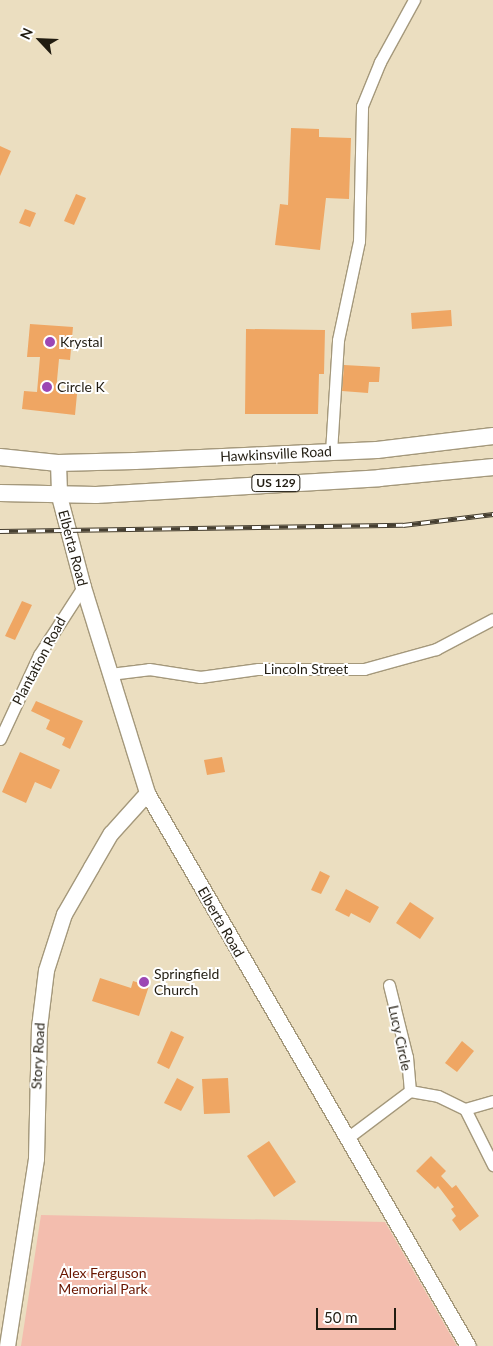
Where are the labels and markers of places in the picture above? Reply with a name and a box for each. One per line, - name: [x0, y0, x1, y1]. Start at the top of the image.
- place label: Krystal: [60, 334, 103, 350]
- marker: Krystal: [44, 336, 56, 348]
- place label: Circle K: [57, 379, 105, 395]
- marker: Circle K: [41, 381, 53, 393]
- place label: Springfield Church: [154, 966, 219, 999]
- marker: Springfield Church: [138, 976, 150, 988]

